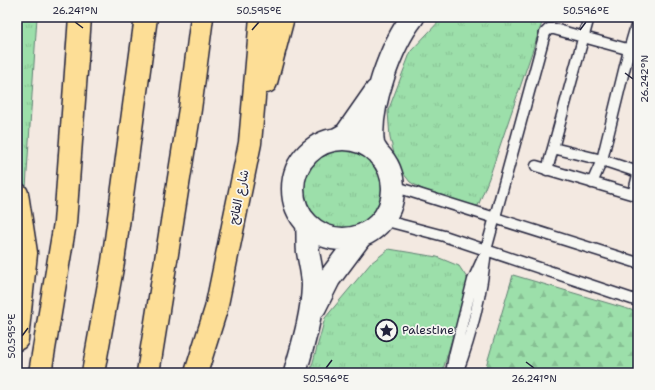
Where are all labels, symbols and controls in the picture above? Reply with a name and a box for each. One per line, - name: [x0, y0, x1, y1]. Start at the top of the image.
- text: 26.241°N: [52, 4, 98, 17]
- text: 50.595°E: [236, 4, 282, 17]
- text: 50.596°E: [563, 4, 609, 17]
- text: 26.242°N: [638, 55, 651, 103]
- street label: شارع الفاتح: [225, 168, 254, 226]
- text: 50.595°E: [5, 313, 18, 359]
- place icon: Palestine: [373, 317, 399, 343]
- place label: Palestine: [402, 322, 454, 338]
- text: 50.596°E: [303, 372, 349, 385]
- text: 26.241°N: [511, 372, 557, 385]

